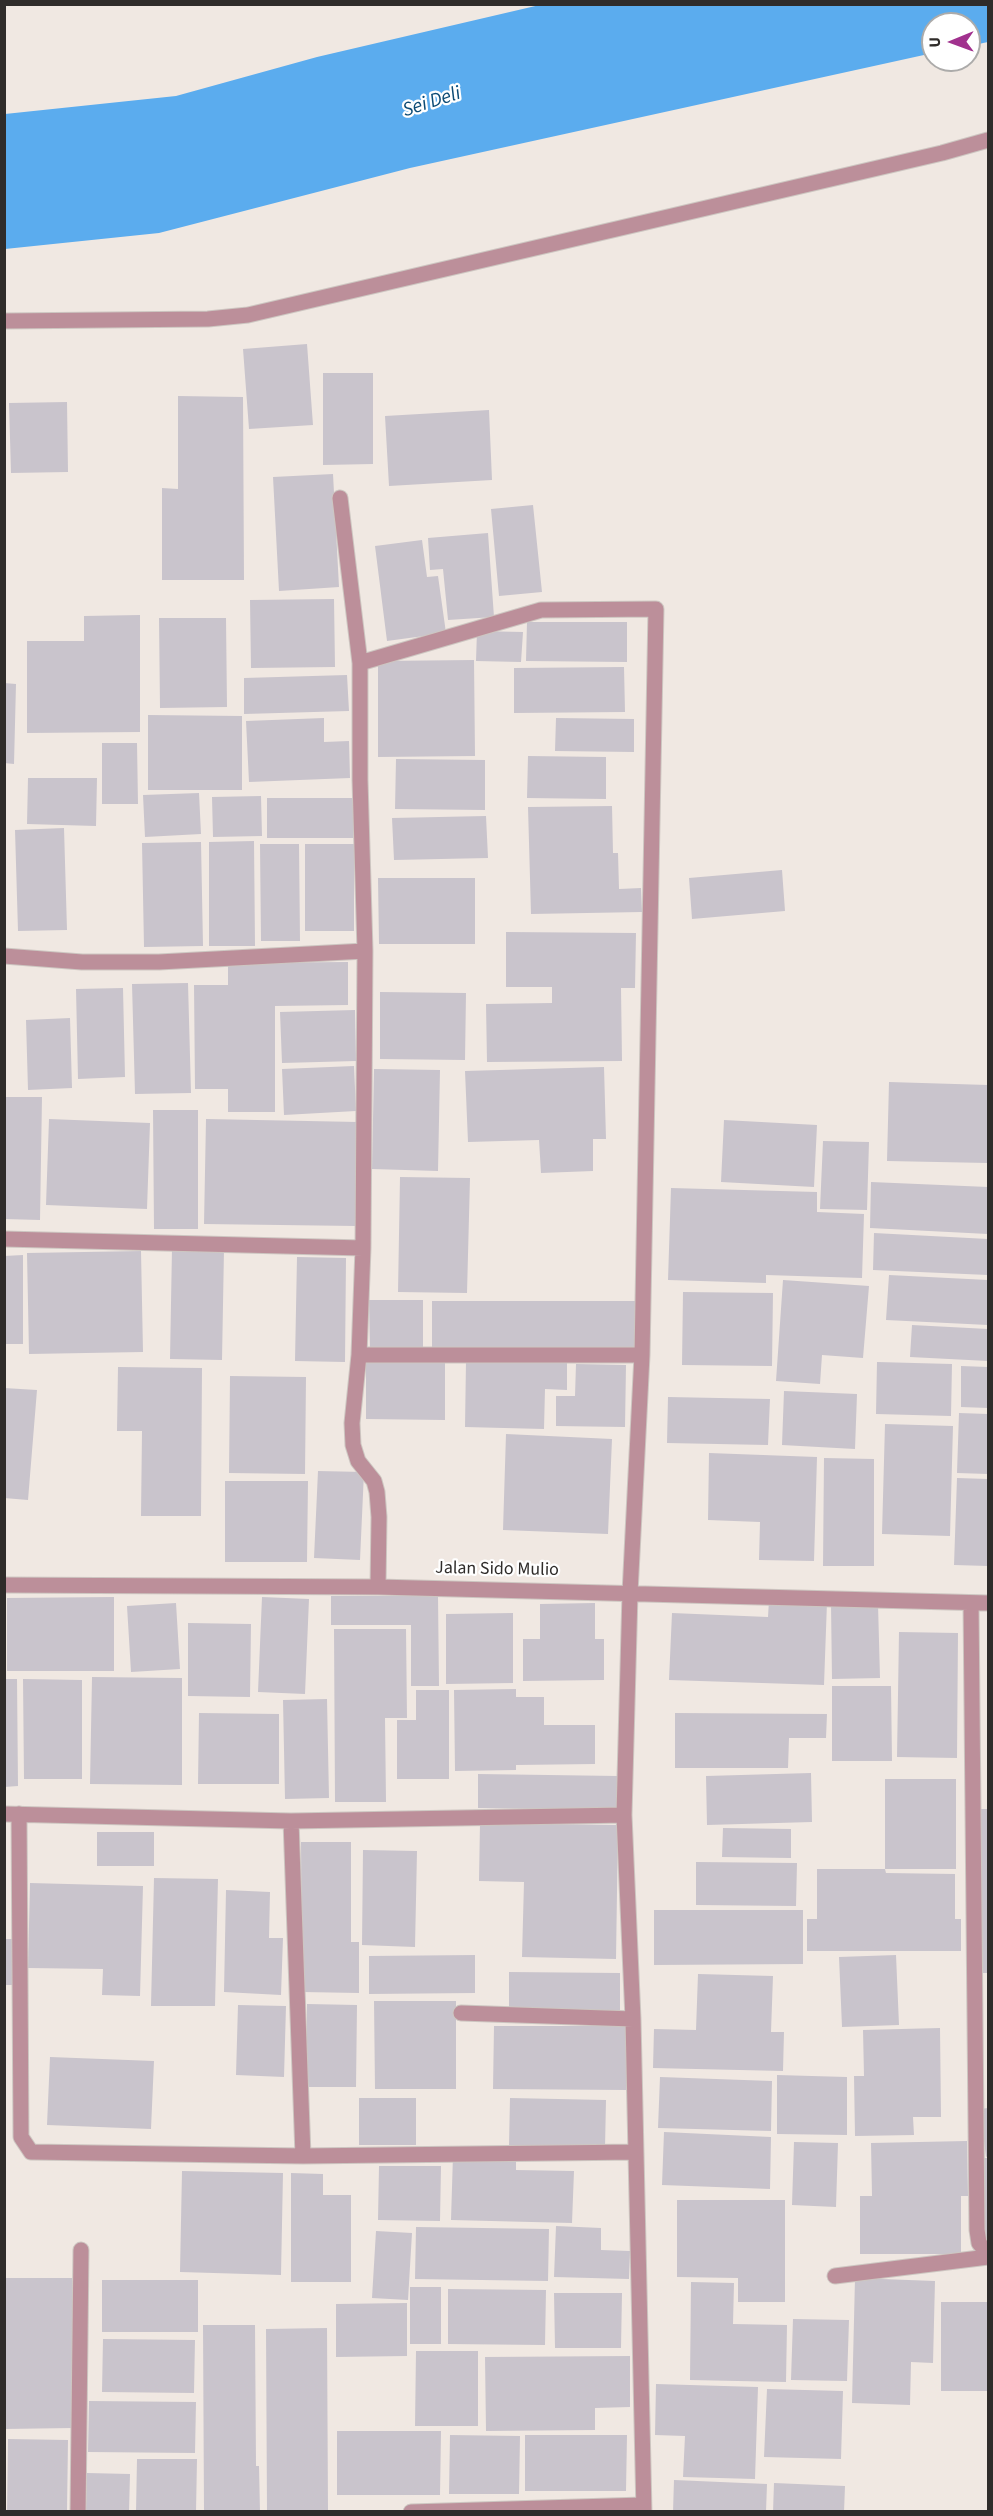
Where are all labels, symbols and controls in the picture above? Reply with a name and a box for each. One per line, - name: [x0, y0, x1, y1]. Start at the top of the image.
- north arrow: [921, 12, 981, 72]
- text: U: [924, 37, 946, 48]
- water label: Sei Deli: [400, 82, 464, 124]
- street label: Jalan Sido Mulio: [435, 1558, 559, 1582]

